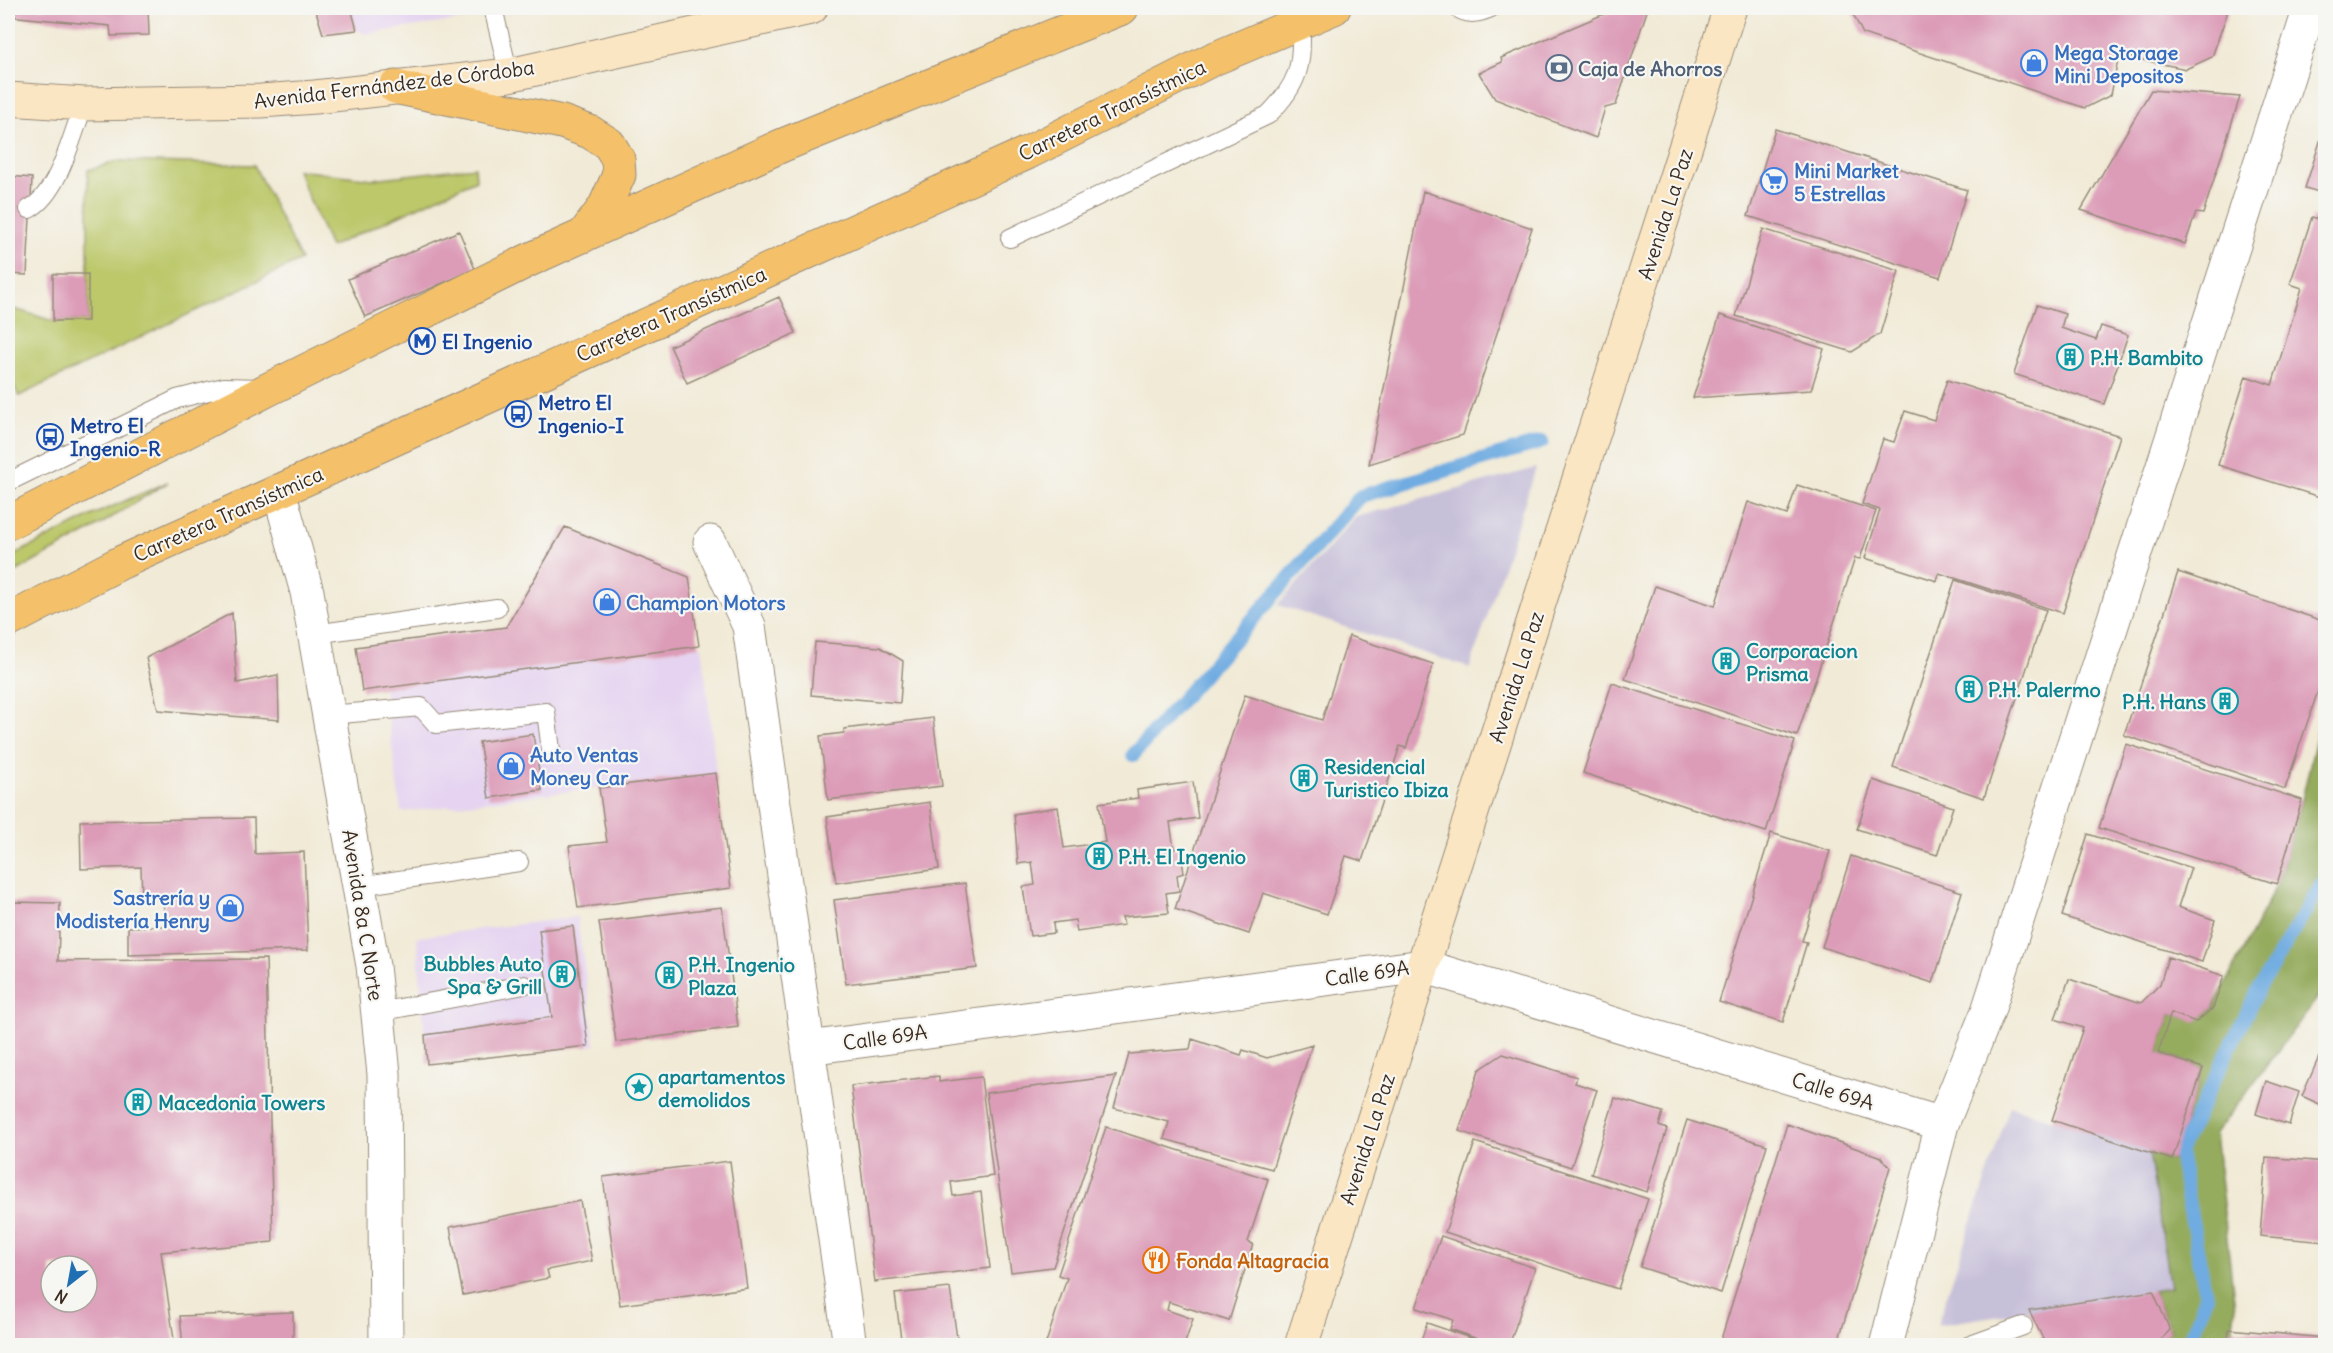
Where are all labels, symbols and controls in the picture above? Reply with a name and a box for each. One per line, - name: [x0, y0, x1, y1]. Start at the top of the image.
- place label: Mega Storage Mini Depositos: [2054, 40, 2184, 88]
- shop icon: Mega Storage Mini Depositos: [2019, 48, 2049, 78]
- bank icon: Caja de Ahorros: [1544, 53, 1574, 83]
- street label: Avenida Fernández de Córdoba: [252, 54, 536, 114]
- street label: Carretera Transístmica: [1014, 54, 1210, 166]
- place label: Caja de Ahorros: [1578, 56, 1722, 81]
- street label: Avenida La Paz: [1632, 145, 1698, 283]
- place label: Mini Market 5 Estrellas: [1794, 158, 1899, 206]
- supermarket icon: Mini Market 5 Estrellas: [1759, 166, 1789, 196]
- street label: Carretera Transístmica: [572, 261, 770, 367]
- metro station icon: El Ingenio: [407, 326, 437, 356]
- place label: El Ingenio: [442, 329, 532, 354]
- building icon: P.H. Bambito: [2055, 342, 2085, 372]
- place label: P.H. Bambito: [2090, 345, 2203, 370]
- place label: Metro El Ingenio-I: [538, 390, 624, 438]
- bus stop icon: Metro El Ingenio-I: [503, 399, 533, 429]
- place label: Metro El Ingenio-R: [70, 413, 161, 461]
- bus stop icon: Metro El Ingenio-R: [35, 422, 65, 452]
- street label: Carretera Transístmica: [129, 461, 327, 567]
- shop icon: Champion Motors: [592, 587, 622, 617]
- place label: Champion Motors: [626, 590, 786, 615]
- street label: Avenida La Paz: [1483, 608, 1549, 746]
- place label: Corporacion Prisma: [1746, 638, 1858, 686]
- building icon: Corporacion Prisma: [1711, 646, 1741, 676]
- building icon: P.H. Palermo: [1954, 674, 1984, 704]
- place label: P.H. Palermo: [1988, 677, 2101, 702]
- building icon: P.H. Hans: [2210, 686, 2240, 716]
- place label: P.H. Hans: [2122, 689, 2206, 714]
- place label: Auto Ventas Money Car: [530, 742, 638, 790]
- shop icon: Auto Ventas Money Car: [496, 751, 526, 781]
- place label: Residencial Turistico Ibiza: [1324, 754, 1449, 802]
- building icon: Residencial Turistico Ibiza: [1289, 763, 1319, 793]
- street label: Avenida 8a C Norte: [337, 828, 389, 1002]
- building icon: P.H. El Ingenio: [1084, 841, 1114, 871]
- place label: P.H. El Ingenio: [1118, 844, 1246, 869]
- place label: Sastrería y Modistería Henry: [55, 885, 210, 933]
- shop icon: Sastrería y Modistería Henry: [215, 893, 245, 923]
- place label: Bubbles Auto Spa & Grill: [424, 951, 542, 999]
- place label: P.H. Ingenio Plaza: [688, 952, 795, 1000]
- street label: Calle 69A: [1323, 955, 1411, 991]
- building icon: Bubbles Auto Spa & Grill: [547, 959, 577, 989]
- building icon: P.H. Ingenio Plaza: [654, 960, 684, 990]
- street label: Calle 69A: [841, 1019, 929, 1055]
- place label: apartamentos demolidos: [658, 1064, 785, 1112]
- street label: Calle 69A: [1789, 1067, 1877, 1115]
- street label: Avenida La Paz: [1334, 1070, 1400, 1208]
- place icon: apartamentos demolidos: [624, 1072, 654, 1102]
- building icon: Macedonia Towers: [123, 1087, 153, 1117]
- place label: Macedonia Towers: [158, 1090, 325, 1115]
- restaurant icon: Fonda Altagracia: [1141, 1245, 1171, 1275]
- place label: Fonda Altagracia: [1176, 1248, 1330, 1273]
- north arrow: [39, 1254, 99, 1314]
- text: N: [51, 1285, 71, 1308]

